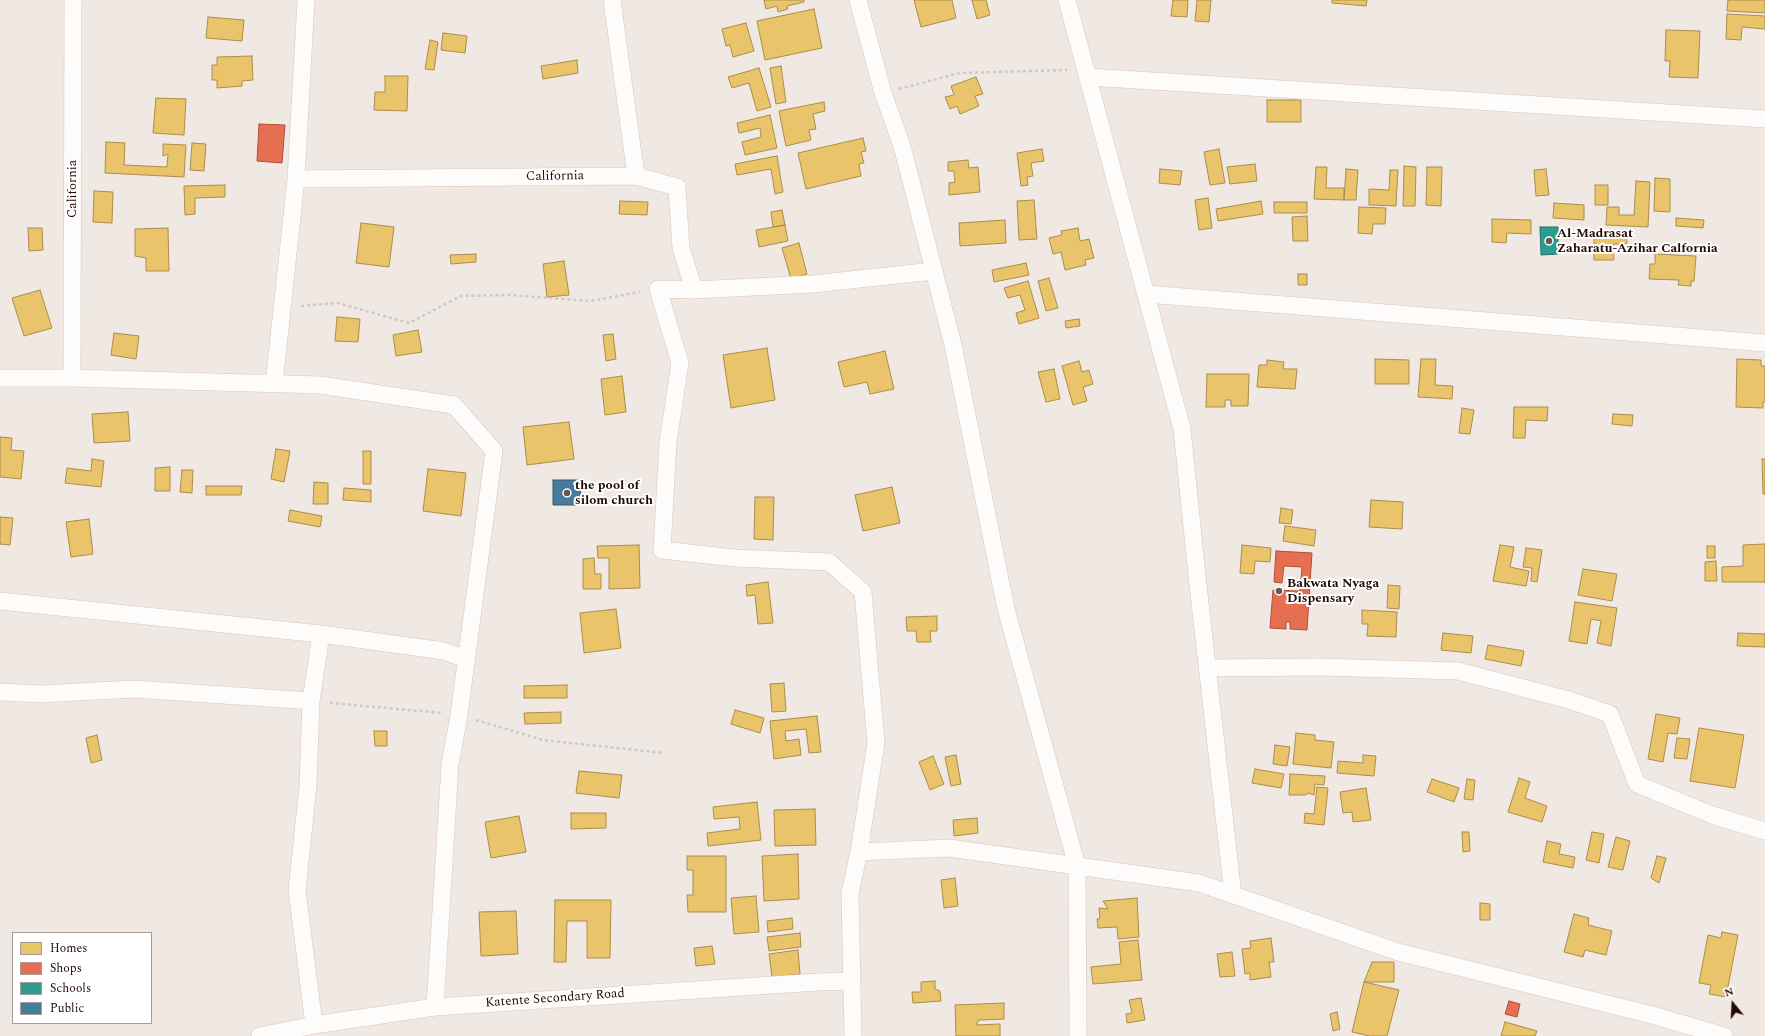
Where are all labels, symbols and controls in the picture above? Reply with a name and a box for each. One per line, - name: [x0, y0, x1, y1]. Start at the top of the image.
- street label: California: [65, 160, 81, 218]
- street label: California: [526, 169, 584, 185]
- place label: Al-Madrasat Zaharatu-Azihar Calfornia: [1557, 226, 1718, 257]
- marker: Al-Madrasat Zaharatu-Azihar Calfornia: [1544, 236, 1554, 246]
- place label: the pool of silom church: [575, 478, 653, 509]
- marker: the pool of silom church: [562, 488, 572, 498]
- place label: Bakwata Nyaga Dispensary: [1287, 576, 1379, 607]
- marker: Bakwata Nyaga Dispensary: [1274, 586, 1284, 596]
- legend: [12, 932, 152, 1024]
- text: Homes: [50, 939, 88, 958]
- text: Shops: [50, 959, 82, 978]
- text: Schools: [50, 979, 91, 998]
- text: N: [1722, 983, 1736, 1002]
- north arrow: [1713, 984, 1753, 1024]
- street label: Katente Secondary Road: [485, 986, 625, 1012]
- text: Public: [50, 999, 84, 1018]

